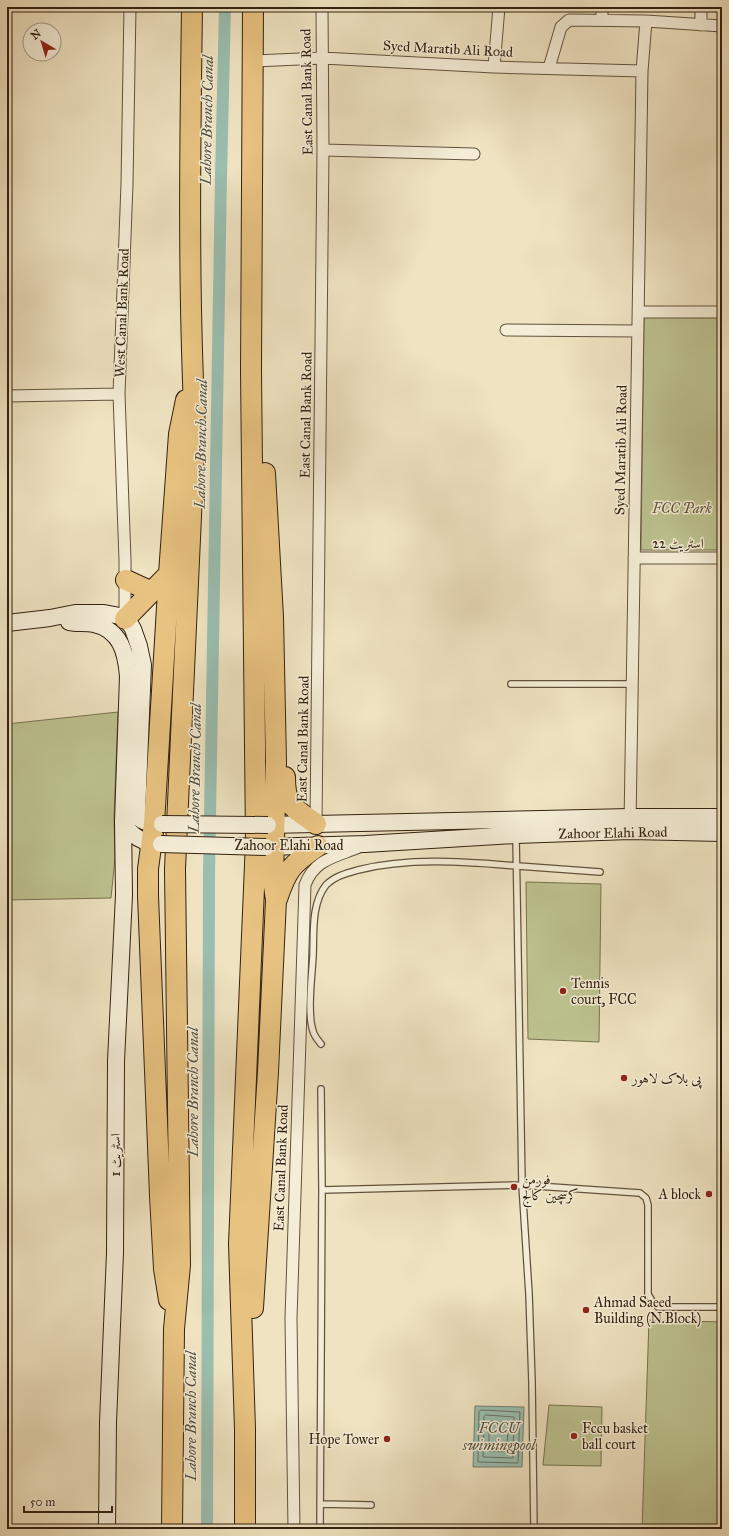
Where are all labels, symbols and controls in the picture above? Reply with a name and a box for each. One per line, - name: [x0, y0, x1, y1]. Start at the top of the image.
- north arrow: [22, 22, 62, 62]
- text: N: [28, 26, 44, 43]
- street label: East Canal Bank Road: [297, 28, 317, 156]
- street label: Syed Maratib Ali Road: [383, 37, 513, 61]
- water label: Lahore Branch Canal: [197, 53, 217, 186]
- street label: West Canal Bank Road: [111, 248, 133, 378]
- street label: East Canal Bank Road: [296, 351, 316, 479]
- water label: Lahore Branch Canal: [191, 377, 211, 510]
- street label: Syed Maratib Ali Road: [611, 385, 631, 515]
- park label: FCC Park: [651, 500, 712, 517]
- street label: اسٹریٹ 22: [652, 535, 704, 552]
- street label: East Canal Bank Road: [293, 675, 313, 803]
- water label: Lahore Branch Canal: [185, 701, 205, 834]
- street label: Zahoor Elahi Road: [558, 824, 668, 842]
- street label: Zahoor Elahi Road: [234, 837, 344, 854]
- place label: Tennis court, FCC: [571, 975, 637, 1008]
- marker: Tennis court, FCC: [558, 986, 568, 996]
- water label: Lahore Branch Canal: [184, 1025, 202, 1158]
- place label: پی بلاک لاہور: [630, 1070, 702, 1089]
- marker: پی بلاک لاہور: [619, 1073, 629, 1083]
- street label: East Canal Bank Road: [270, 1104, 292, 1232]
- street label: اسٹریٹ 1: [107, 1133, 124, 1177]
- place label: فورمن کرسچین کالج: [522, 1171, 578, 1208]
- marker: فورمن کرسچین کالج: [509, 1182, 519, 1192]
- place label: A block: [658, 1186, 701, 1203]
- marker: A block: [704, 1189, 714, 1199]
- place label: Ahmad Saeed Building (N.Block): [593, 1294, 701, 1328]
- marker: Ahmad Saeed Building (N.Block): [581, 1305, 591, 1315]
- water label: Lahore Branch Canal: [182, 1349, 200, 1482]
- water label: FCCU swimingpool: [462, 1419, 537, 1455]
- place label: Fccu basket ball court: [582, 1420, 648, 1453]
- place label: Hope Tower: [308, 1431, 380, 1448]
- marker: Fccu basket ball court: [569, 1431, 579, 1441]
- marker: Hope Tower: [382, 1434, 392, 1444]
- scale bar: [24, 1488, 112, 1514]
- text: 50 m: [30, 1495, 55, 1509]

